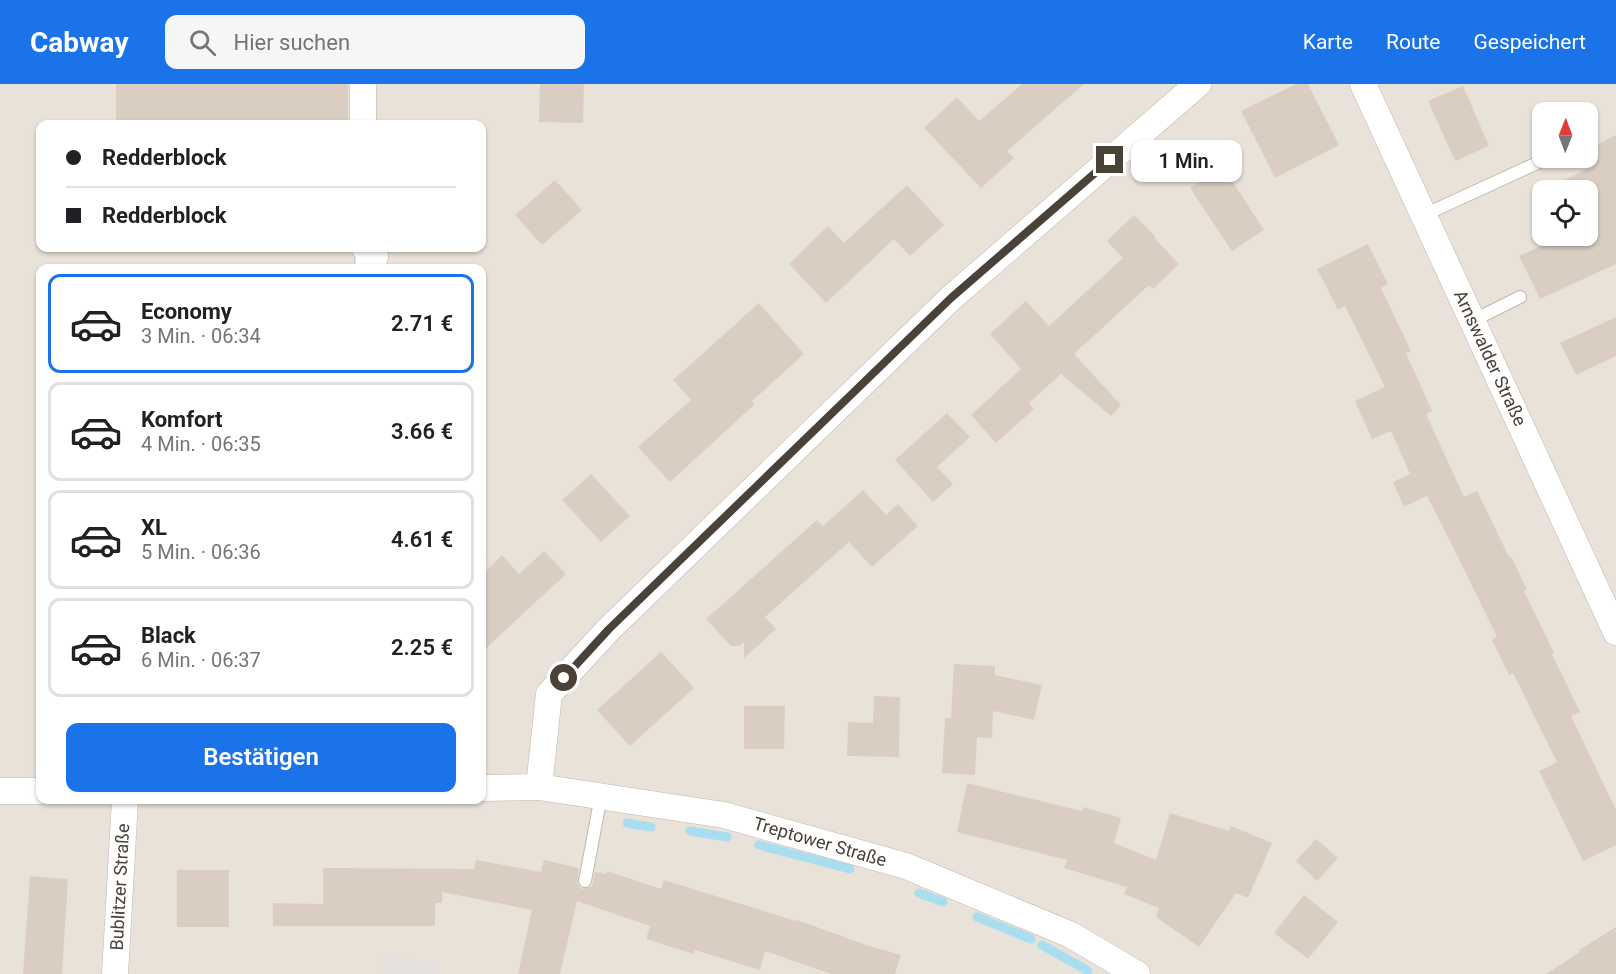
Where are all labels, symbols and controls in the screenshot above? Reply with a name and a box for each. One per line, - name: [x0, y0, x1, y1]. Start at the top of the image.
- search box: [165, 15, 585, 69]
- text: Cabway: [30, 26, 129, 59]
- icon: search: [186, 26, 219, 59]
- text: Hier suchen: [234, 30, 350, 55]
- text: Karte: [1303, 30, 1353, 54]
- text: Route: [1386, 30, 1440, 54]
- text: Gespeichert: [1473, 30, 1586, 54]
- north arrow: [1532, 102, 1598, 168]
- map controls: [1532, 102, 1598, 246]
- callout: 1 Min.: [1131, 139, 1242, 181]
- text: Redderblock: [102, 145, 227, 170]
- route end: [1096, 146, 1123, 173]
- text: 1 Min.: [1159, 149, 1214, 173]
- button: locate: [1532, 180, 1598, 246]
- text: Redderblock: [102, 203, 227, 228]
- street label: Arnswalder Straße: [1450, 287, 1531, 429]
- icon: car: [69, 297, 123, 351]
- text: Economy: [141, 299, 232, 324]
- text: 2.71 €: [391, 311, 453, 336]
- text: 3 Min. · 06:34: [141, 324, 261, 348]
- icon: car: [69, 405, 123, 459]
- text: Komfort: [141, 407, 223, 432]
- text: 3.66 €: [391, 419, 453, 444]
- text: 4 Min. · 06:35: [141, 432, 261, 456]
- icon: car: [69, 513, 123, 567]
- text: XL: [141, 515, 167, 540]
- text: 4.61 €: [391, 527, 453, 552]
- text: 5 Min. · 06:36: [141, 540, 261, 564]
- icon: car: [69, 621, 123, 675]
- text: Black: [141, 623, 196, 648]
- text: 2.25 €: [391, 635, 453, 660]
- text: 6 Min. · 06:37: [141, 648, 261, 672]
- route start: [550, 664, 577, 691]
- button: Bestätigen: [66, 723, 456, 792]
- street label: Treptower Straße: [751, 812, 889, 871]
- street label: Bublitzer Straße: [106, 823, 133, 951]

